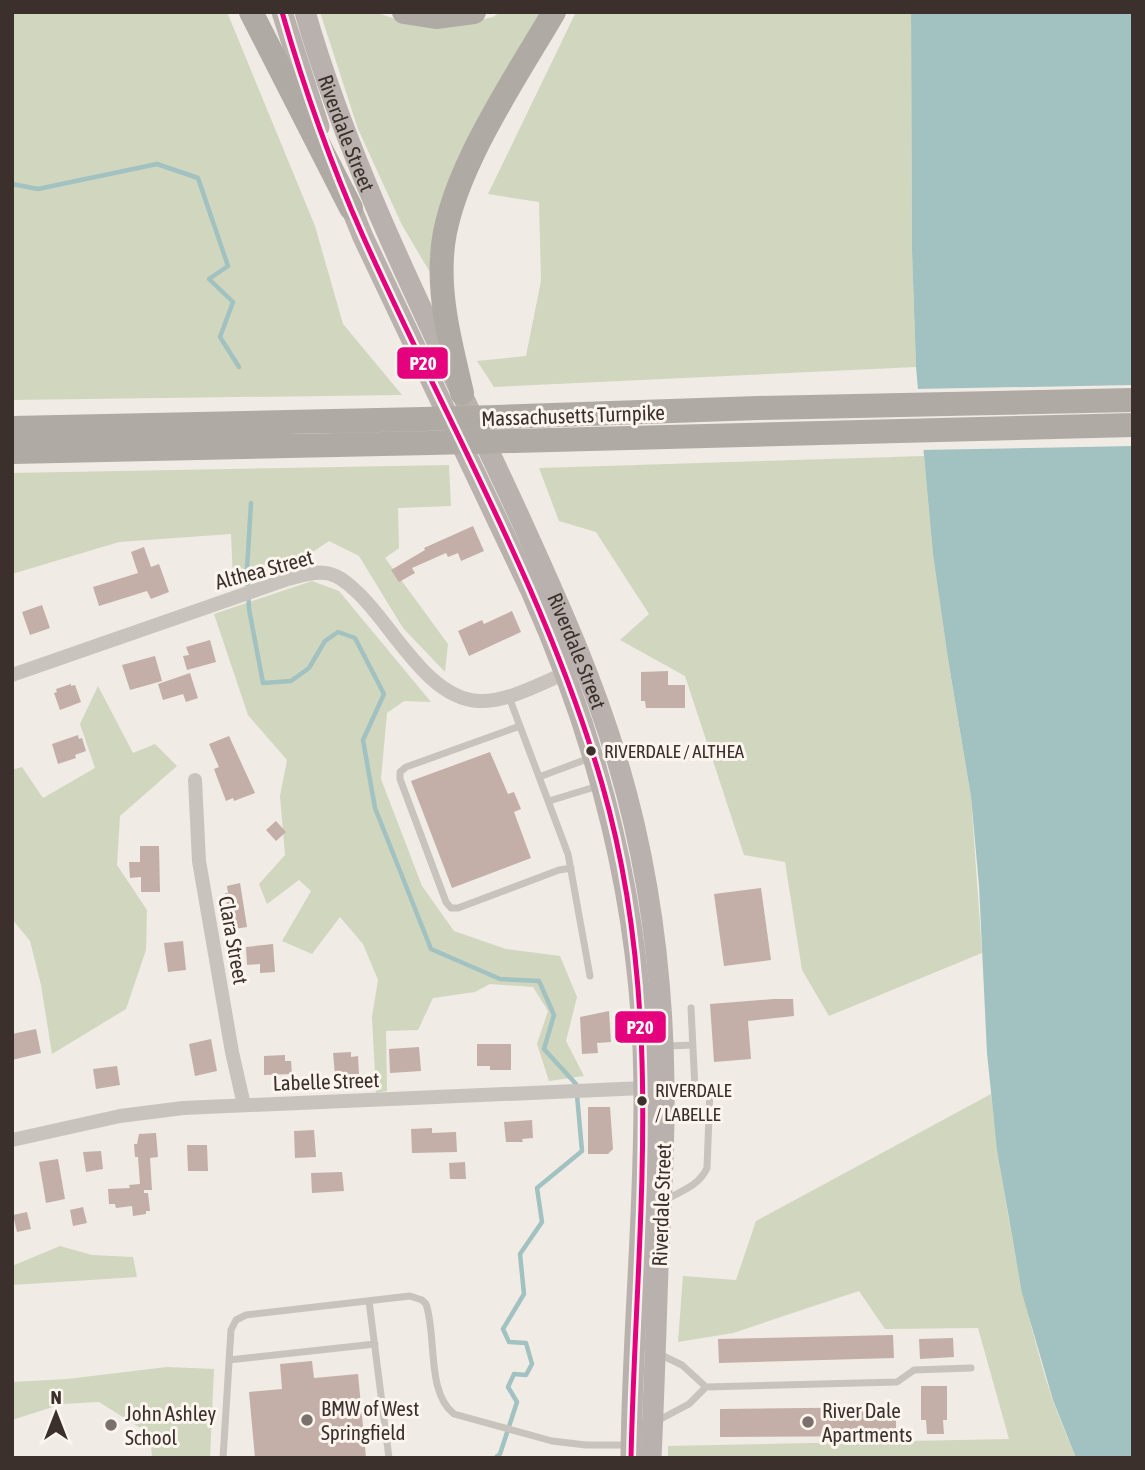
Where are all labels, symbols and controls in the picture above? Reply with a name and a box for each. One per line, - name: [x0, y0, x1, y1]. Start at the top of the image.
- street label: Riverdale Street: [314, 71, 380, 195]
- line badge: P20: [396, 346, 449, 380]
- text: P20: [409, 352, 437, 374]
- street label: Massachusetts Turnpike: [481, 400, 665, 430]
- street label: Althea Street: [212, 544, 316, 594]
- street label: Riverdale Street: [543, 589, 611, 712]
- place label: RIVERDALE / ALTHEA: [604, 740, 745, 762]
- marker: RIVERDALE / ALTHEA: [584, 744, 598, 758]
- street label: Clara Street: [214, 894, 254, 986]
- line badge: P20: [614, 1010, 667, 1044]
- text: P20: [626, 1016, 654, 1038]
- street label: Labelle Street: [272, 1067, 380, 1095]
- place label: RIVERDALE / LABELLE: [655, 1079, 732, 1125]
- marker: RIVERDALE / LABELLE: [635, 1094, 649, 1108]
- street label: Riverdale Street: [647, 1143, 675, 1267]
- north arrow: [21, 1379, 91, 1449]
- text: N: [50, 1386, 62, 1408]
- place label: BMW of West Springfield: [321, 1396, 419, 1444]
- place label: River Dale Apartments: [822, 1398, 912, 1446]
- place label: John Ashley School: [125, 1401, 216, 1449]
- marker: BMW of West Springfield: [299, 1412, 315, 1428]
- marker: River Dale Apartments: [800, 1414, 816, 1430]
- marker: John Ashley School: [103, 1417, 119, 1433]

